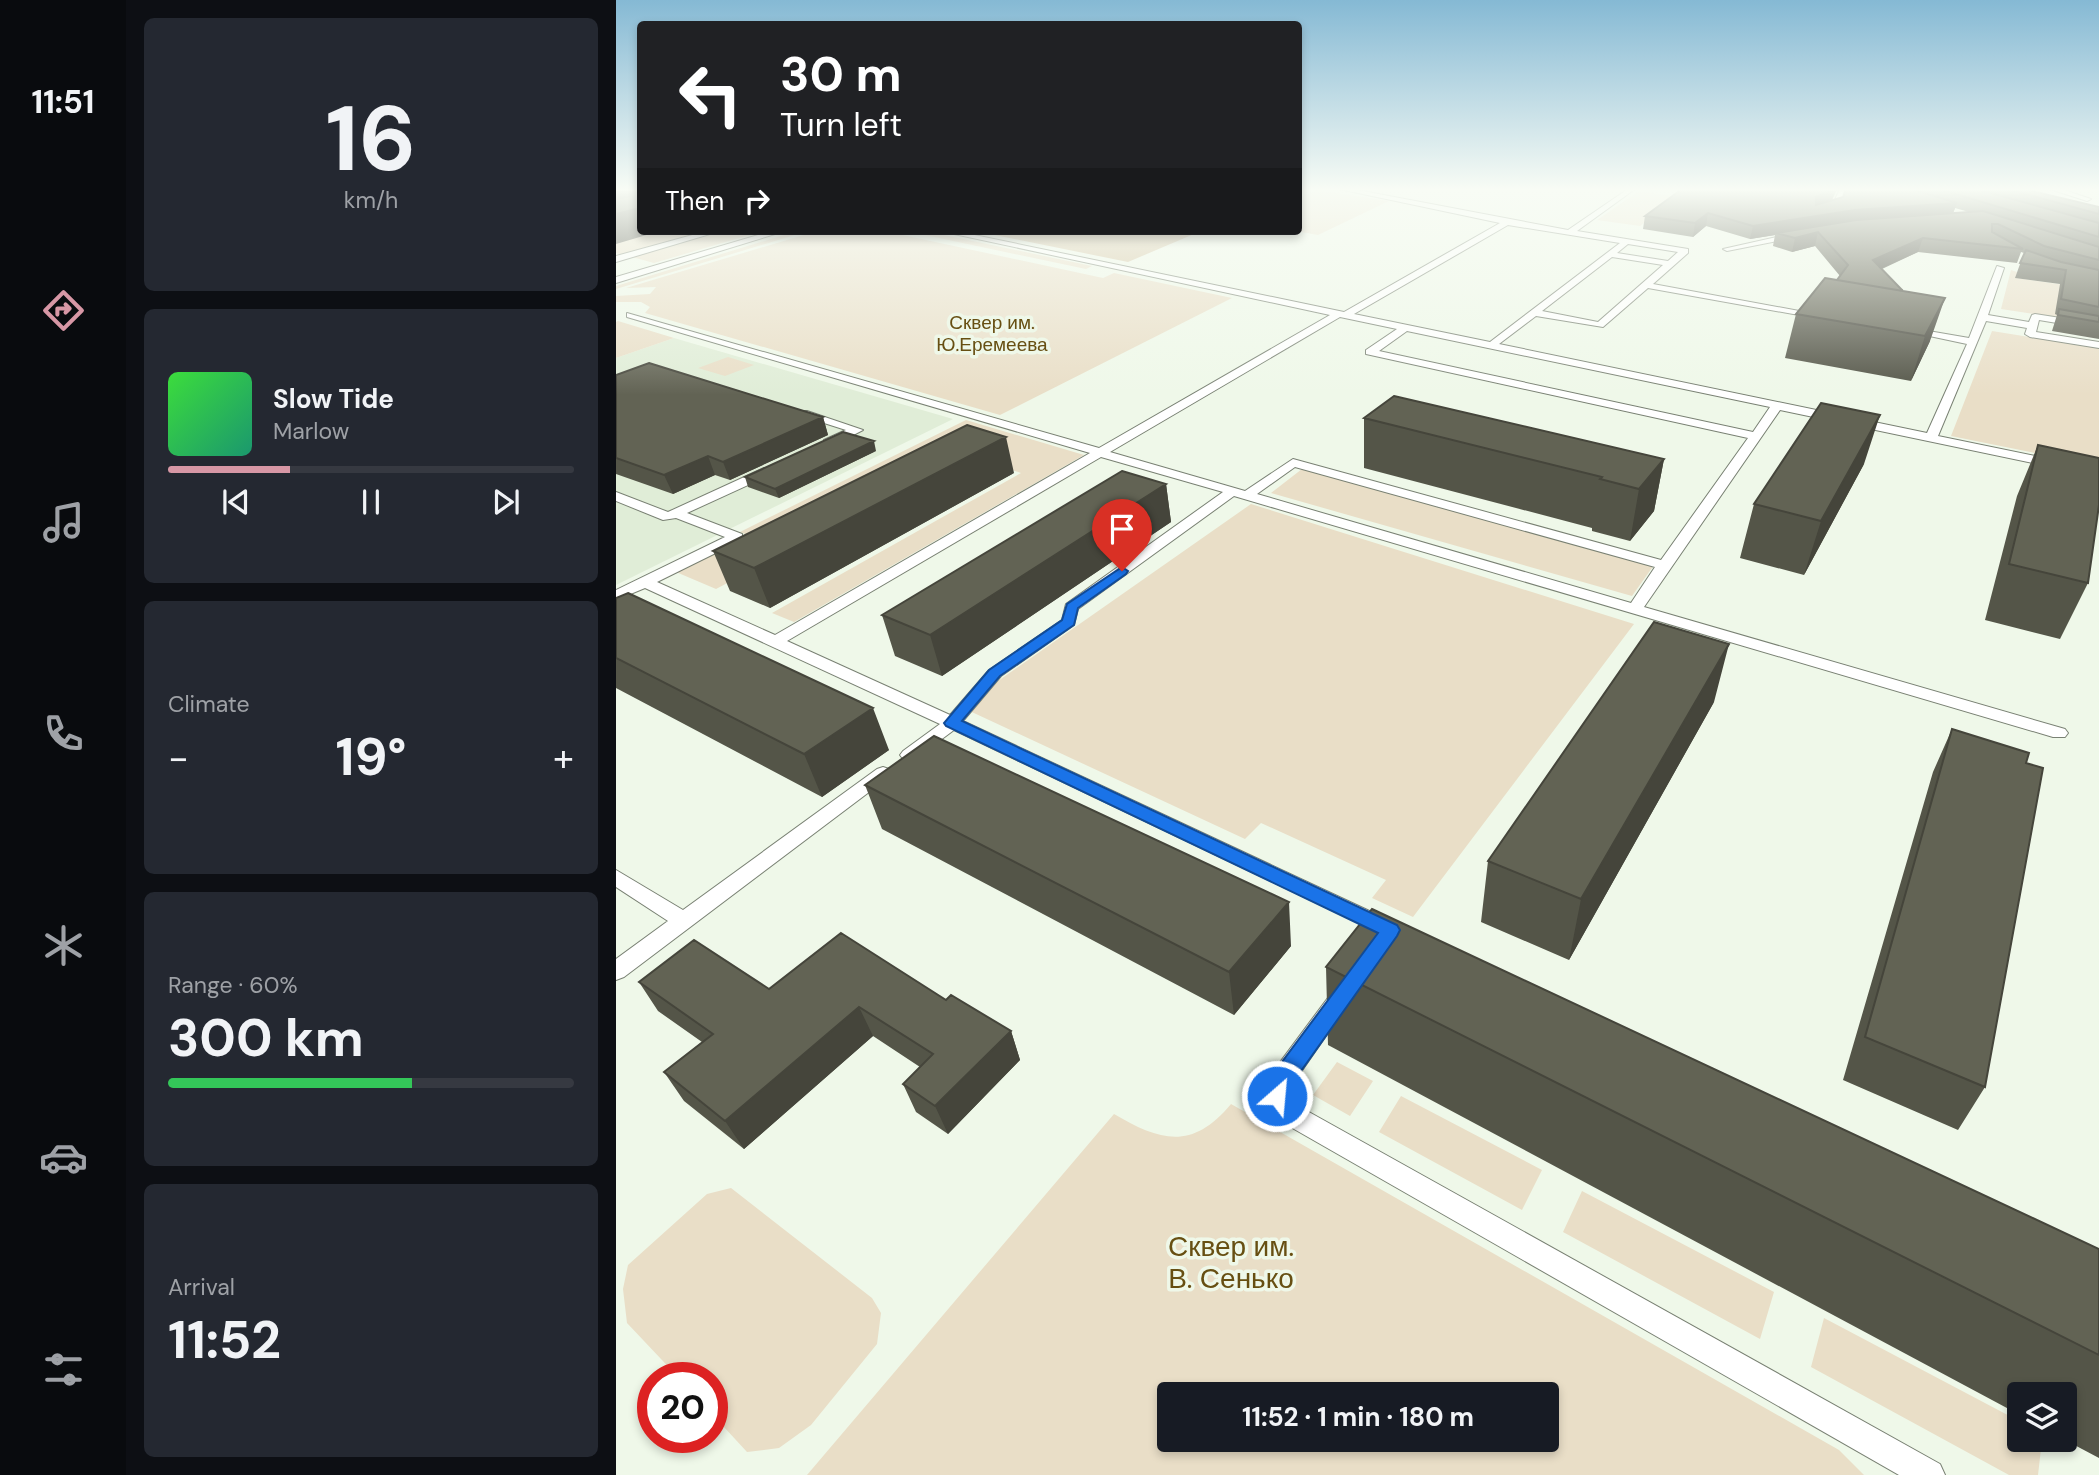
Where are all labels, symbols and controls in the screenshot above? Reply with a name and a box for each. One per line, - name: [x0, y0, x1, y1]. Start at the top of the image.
- text: 30 m: [780, 42, 902, 106]
- icon: left: [665, 49, 756, 140]
- text: 16: [326, 80, 416, 198]
- text: 11:51: [32, 81, 94, 123]
- text: Turn left: [780, 104, 902, 146]
- icon: right: [738, 182, 776, 220]
- text: Then: [665, 184, 724, 218]
- text: km/h: [344, 185, 398, 215]
- icon: directions: [39, 286, 88, 335]
- park label: Сквер им. Ю.Еремеева: [936, 310, 1048, 357]
- text: Slow Tide: [273, 382, 394, 416]
- text: Marlow: [273, 416, 349, 446]
- icon: previous: [217, 483, 255, 521]
- icon: pause: [352, 483, 390, 521]
- icon: next: [487, 483, 525, 521]
- icon: music: [39, 498, 88, 547]
- pin: [1092, 499, 1152, 571]
- icon: arrive: [1103, 510, 1141, 548]
- text: Climate: [168, 689, 250, 719]
- icon: phone: [39, 709, 88, 758]
- text: 19°: [336, 723, 406, 791]
- text: −: [168, 733, 189, 783]
- text: +: [553, 733, 574, 783]
- icon: climate: [39, 921, 88, 970]
- text: Range · 60%: [168, 970, 298, 1000]
- text: 300 km: [168, 1004, 364, 1072]
- position arrow: [1240, 1059, 1314, 1133]
- icon: car: [39, 1133, 88, 1182]
- park label: Сквер им. В. Сенько: [1168, 1228, 1294, 1297]
- text: Arrival: [168, 1272, 235, 1302]
- text: 11:52: [168, 1306, 281, 1374]
- icon: filters: [39, 1345, 88, 1394]
- speed limit sign: 20: [637, 1362, 728, 1453]
- map controls: [2007, 1382, 2077, 1452]
- button: layers: [2007, 1382, 2077, 1452]
- text: 11:52 · 1 min · 180 m: [1242, 1400, 1474, 1434]

